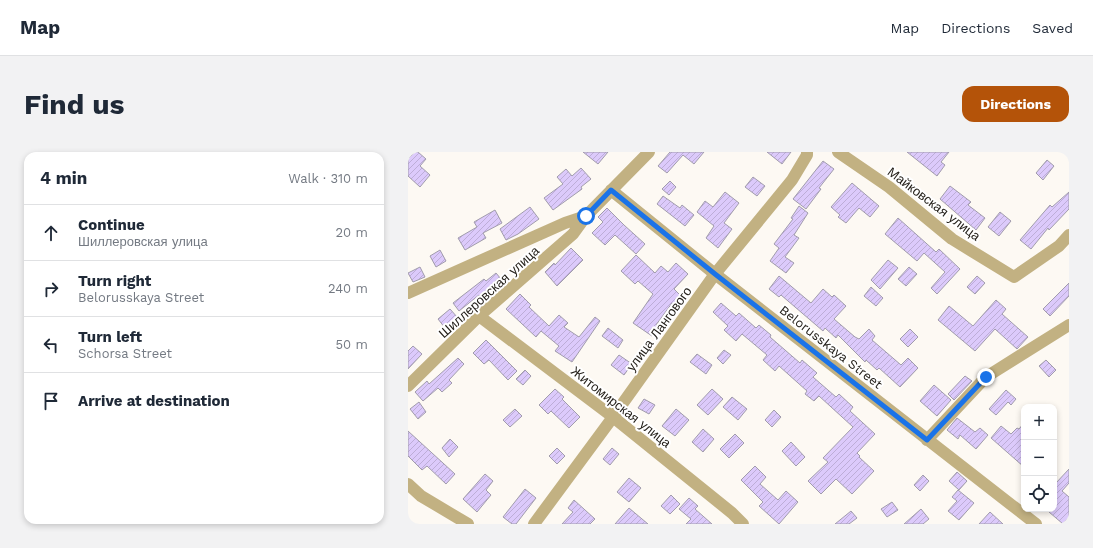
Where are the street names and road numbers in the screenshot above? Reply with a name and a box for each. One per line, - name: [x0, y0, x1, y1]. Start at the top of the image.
- street label: Майковская улица: [885, 164, 984, 244]
- street label: Шиллеровская улица: [436, 243, 543, 341]
- street label: улица Лангового: [623, 284, 695, 374]
- street label: Belorusskaya Street: [777, 302, 886, 392]
- street label: Житомирская улица: [568, 363, 675, 451]

